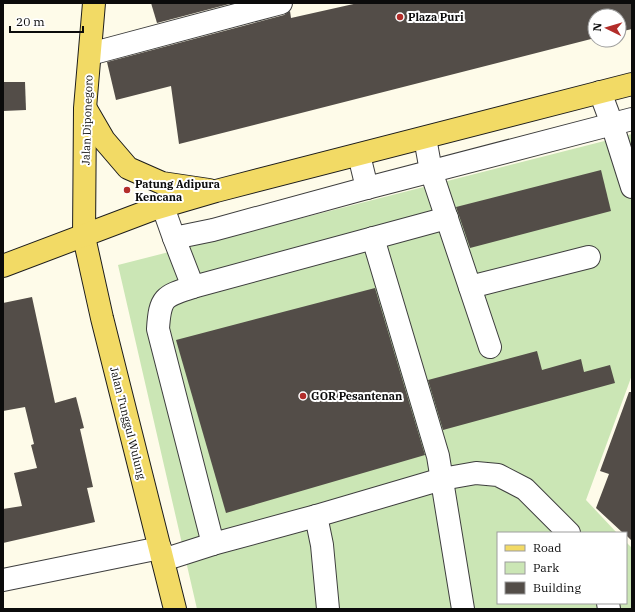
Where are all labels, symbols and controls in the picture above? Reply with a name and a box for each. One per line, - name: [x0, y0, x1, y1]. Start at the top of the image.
- scale bar: [10, 8, 83, 34]
- north arrow: [587, 8, 627, 48]
- place label: Plaza Puri: [408, 10, 464, 24]
- marker: Plaza Puri: [395, 12, 405, 22]
- text: 20 m: [16, 14, 45, 29]
- text: N: [590, 22, 604, 32]
- street label: Jalan Diponegoro: [78, 75, 96, 165]
- place label: Patung Adipura Kencana: [135, 177, 220, 204]
- marker: Patung Adipura Kencana: [122, 185, 132, 195]
- street label: Jalan Tunggul Wulung: [107, 365, 149, 481]
- place label: GOR Pesantenan: [311, 389, 402, 403]
- marker: GOR Pesantenan: [298, 391, 308, 401]
- legend: [497, 532, 627, 604]
- text: Road: [533, 540, 562, 555]
- text: Park: [533, 560, 559, 575]
- text: Building: [533, 580, 581, 595]

